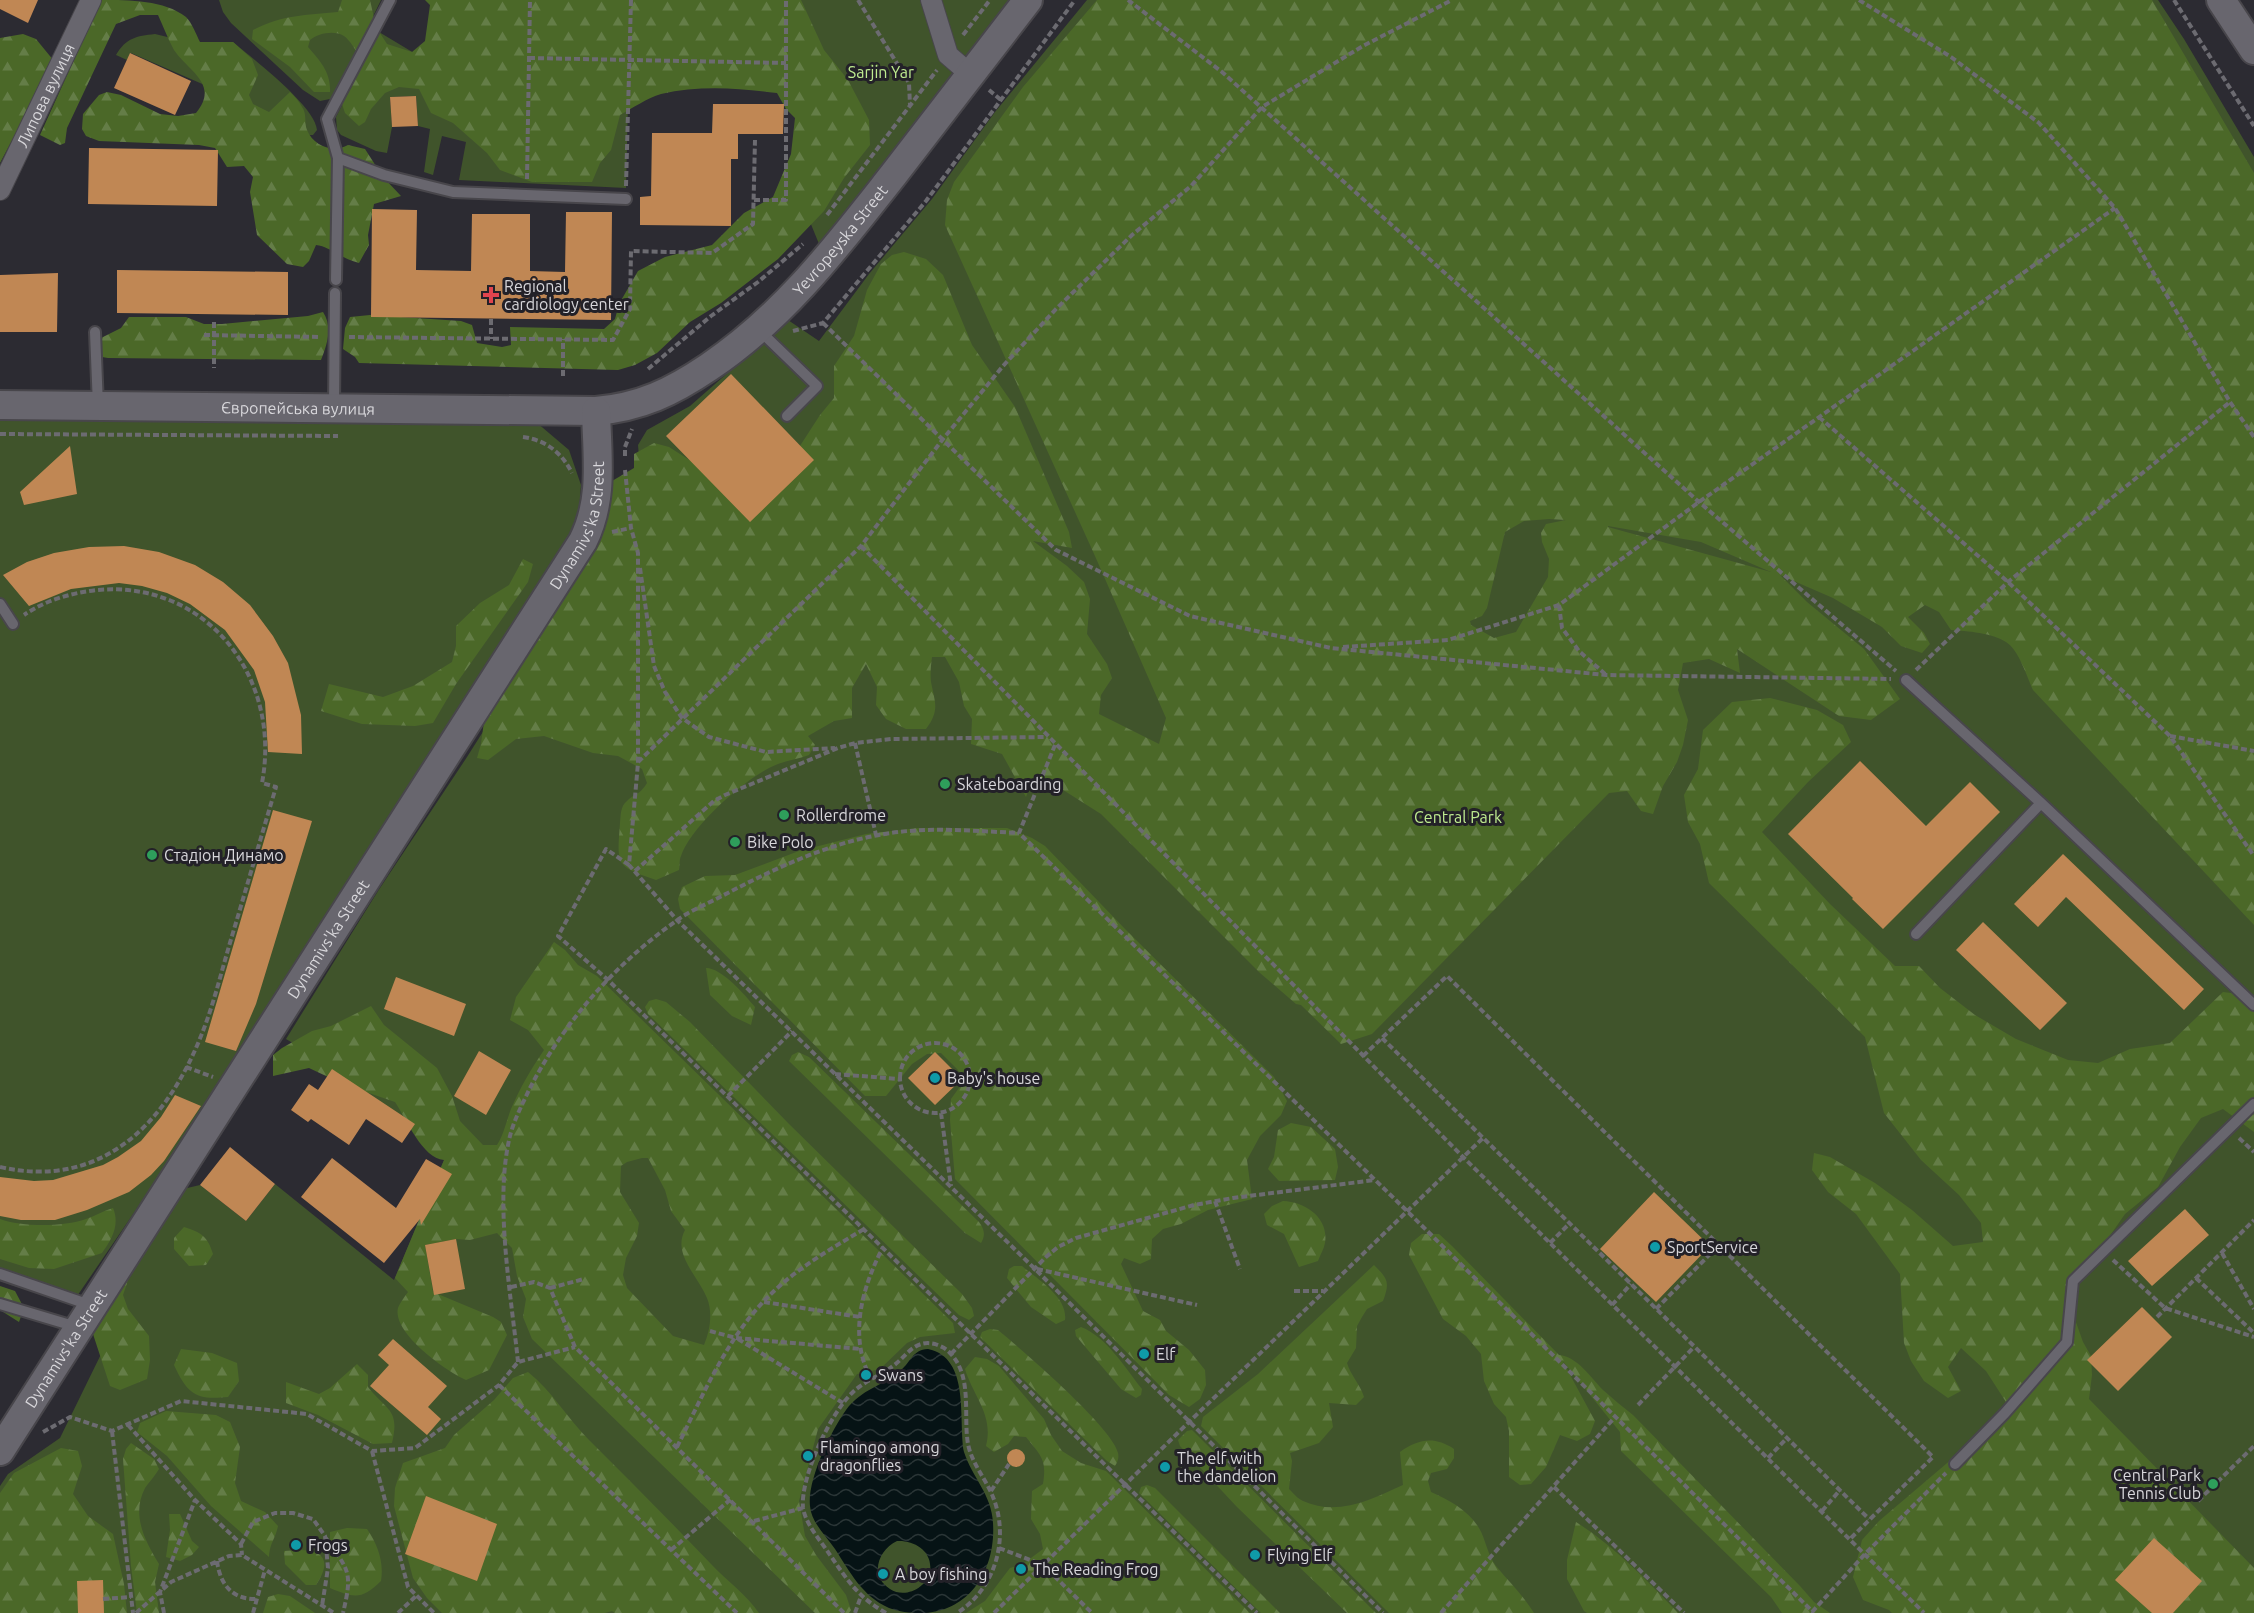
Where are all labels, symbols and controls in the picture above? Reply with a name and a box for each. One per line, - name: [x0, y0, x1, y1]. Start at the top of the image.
- street label: Липова вулиця: [13, 40, 78, 150]
- park label: Sarjin Yar: [848, 63, 914, 81]
- street label: Yevropeyska Street: [789, 181, 891, 299]
- place label: Regional cardiology center: [504, 277, 629, 313]
- marker: Regional cardiology center: [482, 286, 500, 304]
- street label: Європейська вулиця: [221, 398, 375, 418]
- street label: Dynamivs'ka Street: [546, 461, 607, 592]
- place label: Skateboarding: [957, 775, 1061, 793]
- marker: Skateboarding: [938, 777, 952, 791]
- place label: Rollerdrome: [796, 806, 886, 824]
- marker: Rollerdrome: [777, 808, 791, 822]
- park label: Central Park: [1414, 808, 1502, 826]
- place label: Bike Polo: [747, 833, 814, 851]
- marker: Bike Polo: [728, 835, 742, 849]
- place label: Стадіон Динамо: [164, 846, 284, 864]
- marker: Стадіон Динамо: [145, 848, 159, 862]
- street label: Dynamivs'ka Street: [283, 876, 373, 1002]
- place label: Baby's house: [947, 1069, 1040, 1087]
- marker: Baby's house: [928, 1071, 942, 1085]
- place label: SportService: [1667, 1238, 1758, 1256]
- marker: SportService: [1648, 1240, 1662, 1254]
- street label: Dynamivs'ka Street: [21, 1285, 111, 1411]
- place label: Elf: [1156, 1345, 1176, 1363]
- marker: Elf: [1137, 1347, 1151, 1361]
- place label: Swans: [878, 1366, 923, 1384]
- marker: Swans: [859, 1368, 873, 1382]
- place label: Flamingo among dragonflies: [820, 1438, 940, 1474]
- marker: Flamingo among dragonflies: [801, 1449, 815, 1463]
- place label: The elf with the dandelion: [1177, 1449, 1276, 1485]
- marker: The elf with the dandelion: [1158, 1460, 1172, 1474]
- place label: Central Park Tennis Club: [2113, 1466, 2201, 1502]
- marker: Central Park Tennis Club: [2206, 1477, 2220, 1491]
- place label: Frogs: [308, 1536, 348, 1554]
- marker: Frogs: [289, 1538, 303, 1552]
- place label: Flying Elf: [1267, 1546, 1333, 1564]
- marker: Flying Elf: [1248, 1548, 1262, 1562]
- place label: The Reading Frog: [1033, 1560, 1159, 1578]
- marker: The Reading Frog: [1014, 1562, 1028, 1576]
- place label: A boy fishing: [895, 1565, 987, 1583]
- marker: A boy fishing: [876, 1567, 890, 1581]

